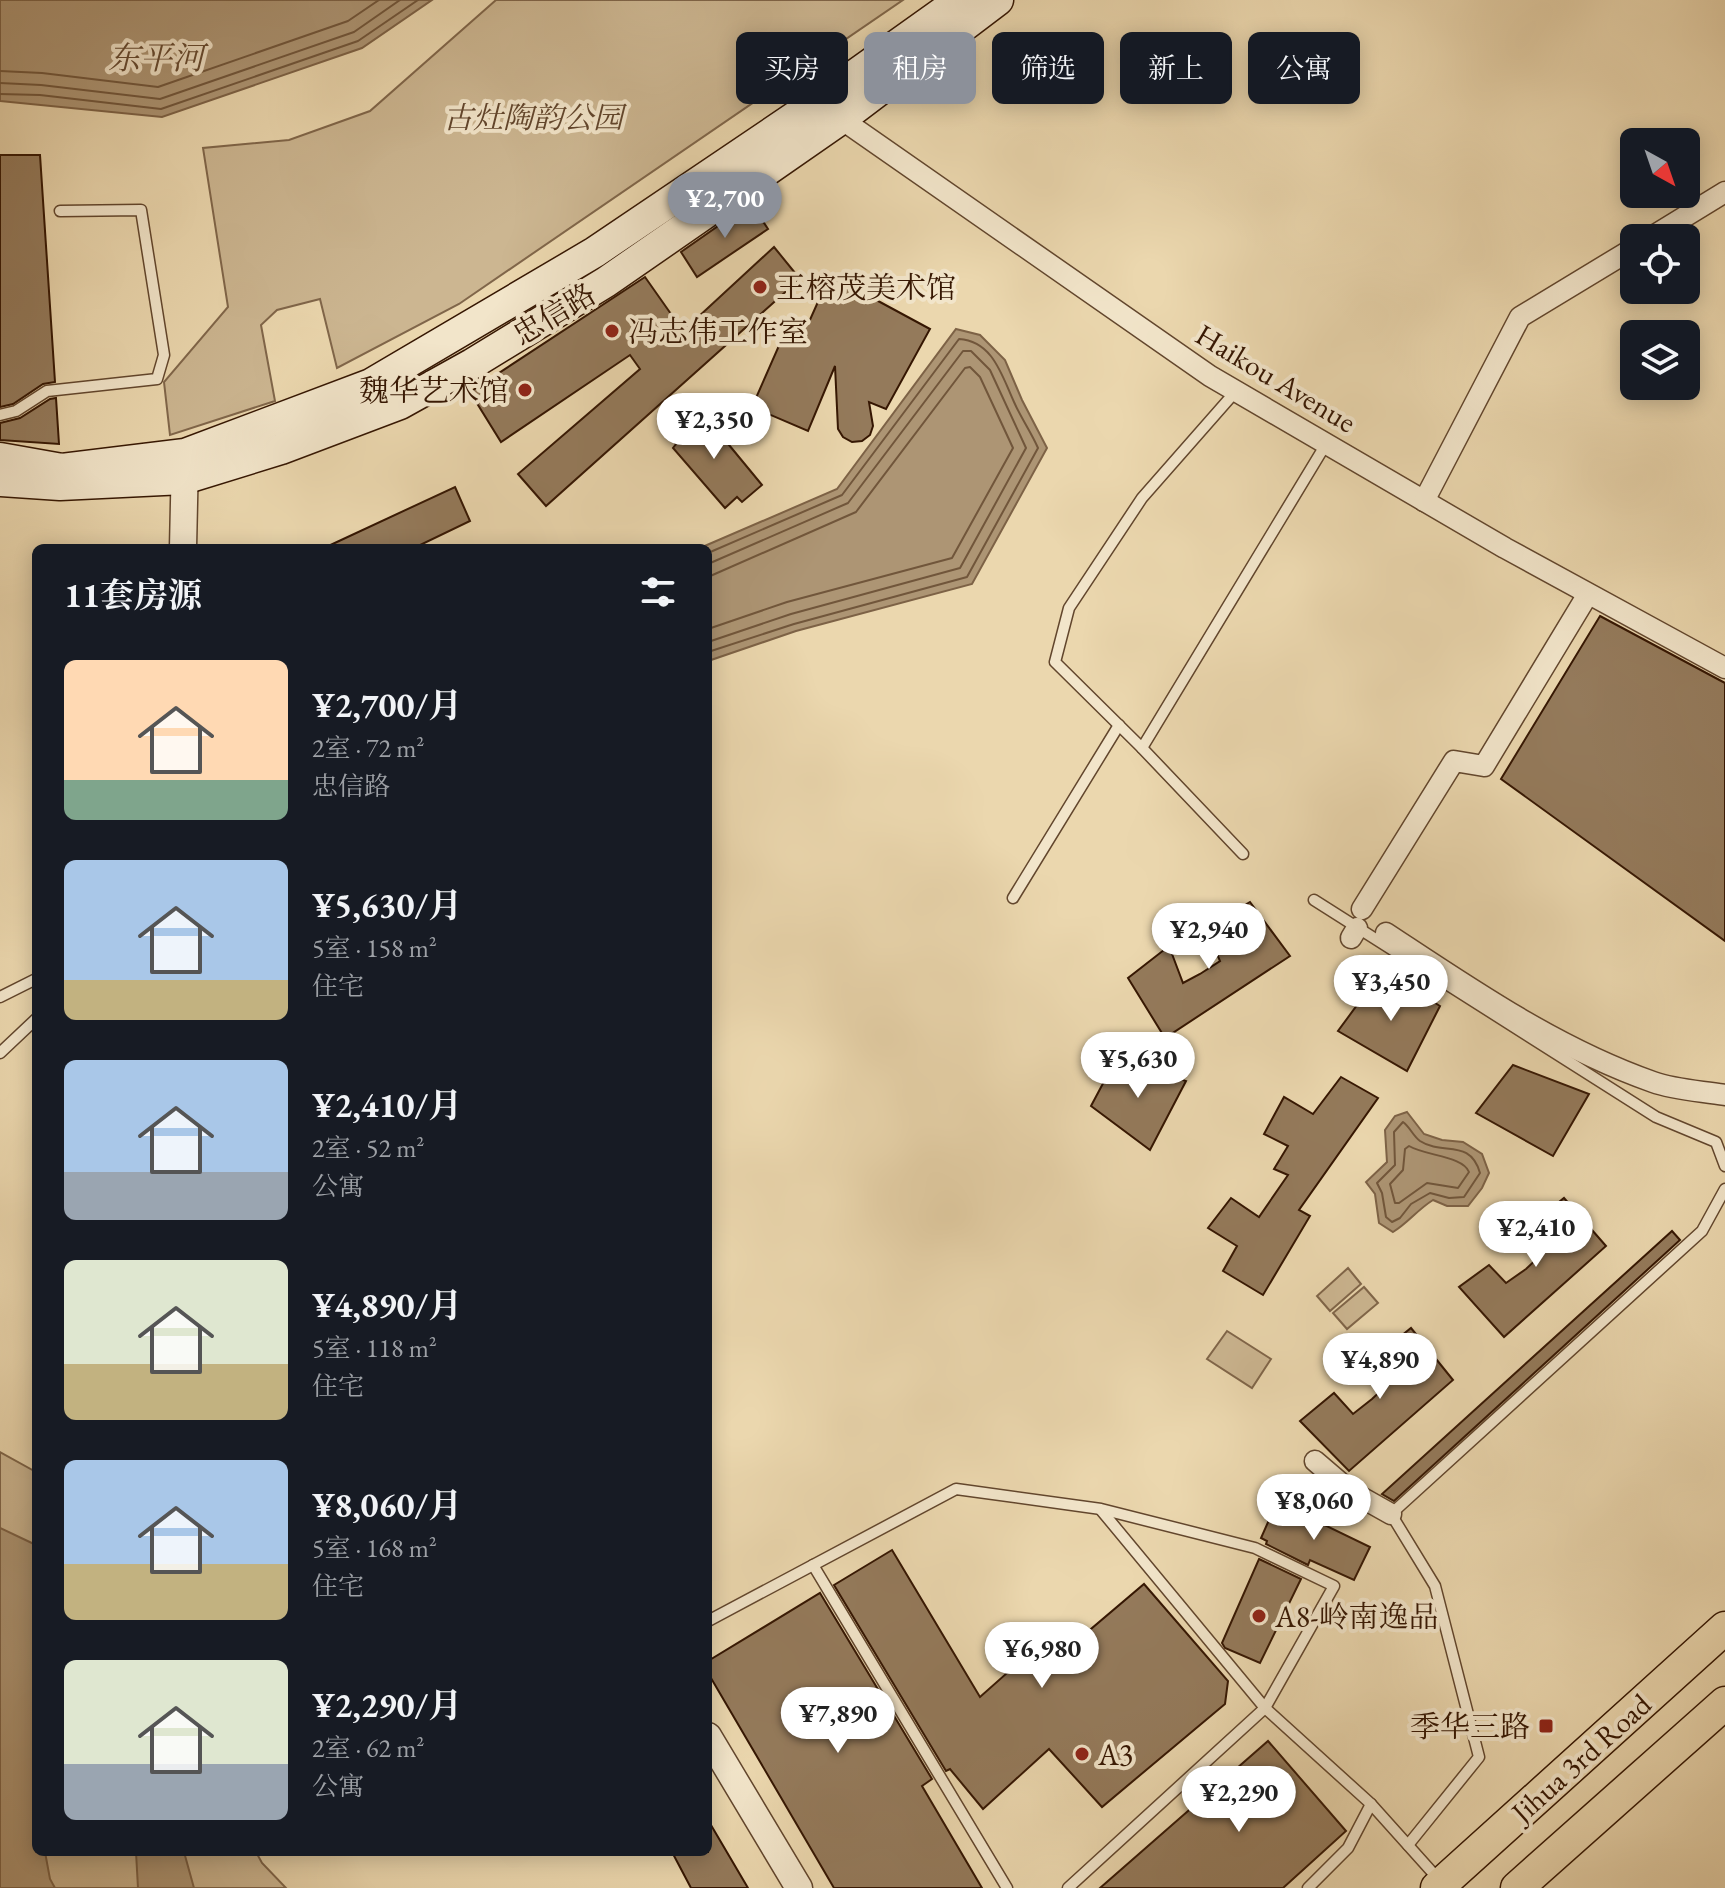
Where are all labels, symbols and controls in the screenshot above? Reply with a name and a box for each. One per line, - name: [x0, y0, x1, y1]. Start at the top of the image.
- chip: 买房: [736, 32, 848, 104]
- chip: 租房: [864, 32, 976, 104]
- chip: 筛选: [992, 32, 1104, 104]
- chip: 新上: [1120, 32, 1232, 104]
- chip: 公寓: [1248, 32, 1360, 104]
- water label: 东平河: [108, 37, 209, 79]
- park label: 古灶陶韵公园: [443, 98, 627, 137]
- north arrow: [1620, 128, 1700, 208]
- map controls: [1620, 128, 1700, 400]
- pin: ¥2,700: [660, 172, 790, 240]
- text: ¥2,700: [686, 181, 764, 215]
- button: locate: [1620, 224, 1700, 304]
- place label: 王榕茂美术馆: [776, 268, 956, 307]
- street label: 忠信路: [505, 274, 603, 354]
- marker: 王榕茂美术馆: [751, 278, 769, 296]
- place label: 冯志伟工作室: [628, 312, 808, 351]
- street label: Haikou Avenue: [1189, 315, 1363, 441]
- button: layers: [1620, 320, 1700, 400]
- marker: 冯志伟工作室: [603, 322, 621, 340]
- place label: 魏华艺术馆: [359, 371, 509, 410]
- marker: 魏华艺术馆: [516, 381, 534, 399]
- pin: ¥2,350: [649, 393, 779, 461]
- text: ¥2,350: [675, 402, 753, 436]
- icon: filters: [636, 570, 680, 614]
- text: 11套房源: [64, 573, 202, 617]
- text: ¥2,700/月: [312, 683, 462, 727]
- icon: home: [128, 692, 224, 788]
- text: 2室 · 72 m²: [312, 731, 424, 765]
- text: 忠信路: [312, 769, 390, 803]
- text: ¥5,630/月: [312, 883, 462, 927]
- icon: home: [128, 892, 224, 988]
- pin: ¥2,940: [1144, 903, 1274, 971]
- text: ¥2,940: [1170, 912, 1248, 946]
- text: 5室 · 158 m²: [312, 931, 437, 965]
- pin: ¥3,450: [1326, 955, 1456, 1023]
- text: ¥3,450: [1352, 964, 1430, 998]
- text: 住宅: [312, 969, 364, 1003]
- pin: ¥5,630: [1073, 1032, 1203, 1100]
- text: ¥5,630: [1099, 1041, 1177, 1075]
- text: ¥2,410/月: [312, 1083, 462, 1127]
- icon: home: [128, 1092, 224, 1188]
- text: 2室 · 52 m²: [312, 1131, 424, 1165]
- text: 公寓: [312, 1169, 364, 1203]
- pin: ¥2,410: [1471, 1201, 1601, 1269]
- text: ¥2,410: [1497, 1210, 1575, 1244]
- text: ¥4,890/月: [312, 1283, 462, 1327]
- icon: home: [128, 1292, 224, 1388]
- text: 5室 · 118 m²: [312, 1331, 437, 1365]
- pin: ¥4,890: [1315, 1333, 1445, 1401]
- text: ¥4,890: [1341, 1342, 1419, 1376]
- text: 住宅: [312, 1369, 364, 1403]
- pin: ¥8,060: [1249, 1474, 1379, 1542]
- text: ¥8,060/月: [312, 1483, 462, 1527]
- text: ¥8,060: [1275, 1483, 1353, 1517]
- icon: home: [128, 1492, 224, 1588]
- text: 5室 · 168 m²: [312, 1531, 437, 1565]
- text: 住宅: [312, 1569, 364, 1603]
- place label: A8-岭南逸品: [1274, 1597, 1438, 1636]
- marker: A8-岭南逸品: [1250, 1607, 1268, 1625]
- pin: ¥6,980: [977, 1622, 1107, 1690]
- text: ¥6,980: [1003, 1631, 1081, 1665]
- text: ¥2,290/月: [312, 1683, 462, 1727]
- street label: Jihua 3rd Road: [1501, 1684, 1660, 1833]
- pin: ¥7,890: [773, 1687, 903, 1755]
- icon: home: [128, 1692, 224, 1788]
- text: ¥7,890: [799, 1696, 877, 1730]
- place label: 季华三路: [1410, 1707, 1530, 1746]
- marker: 季华三路: [1537, 1717, 1555, 1735]
- text: 2室 · 62 m²: [312, 1731, 424, 1765]
- place label: A3: [1097, 1735, 1133, 1774]
- marker: A3: [1073, 1745, 1091, 1763]
- pin: ¥2,290: [1174, 1766, 1304, 1834]
- text: 公寓: [312, 1769, 364, 1803]
- text: ¥2,290: [1200, 1775, 1278, 1809]

